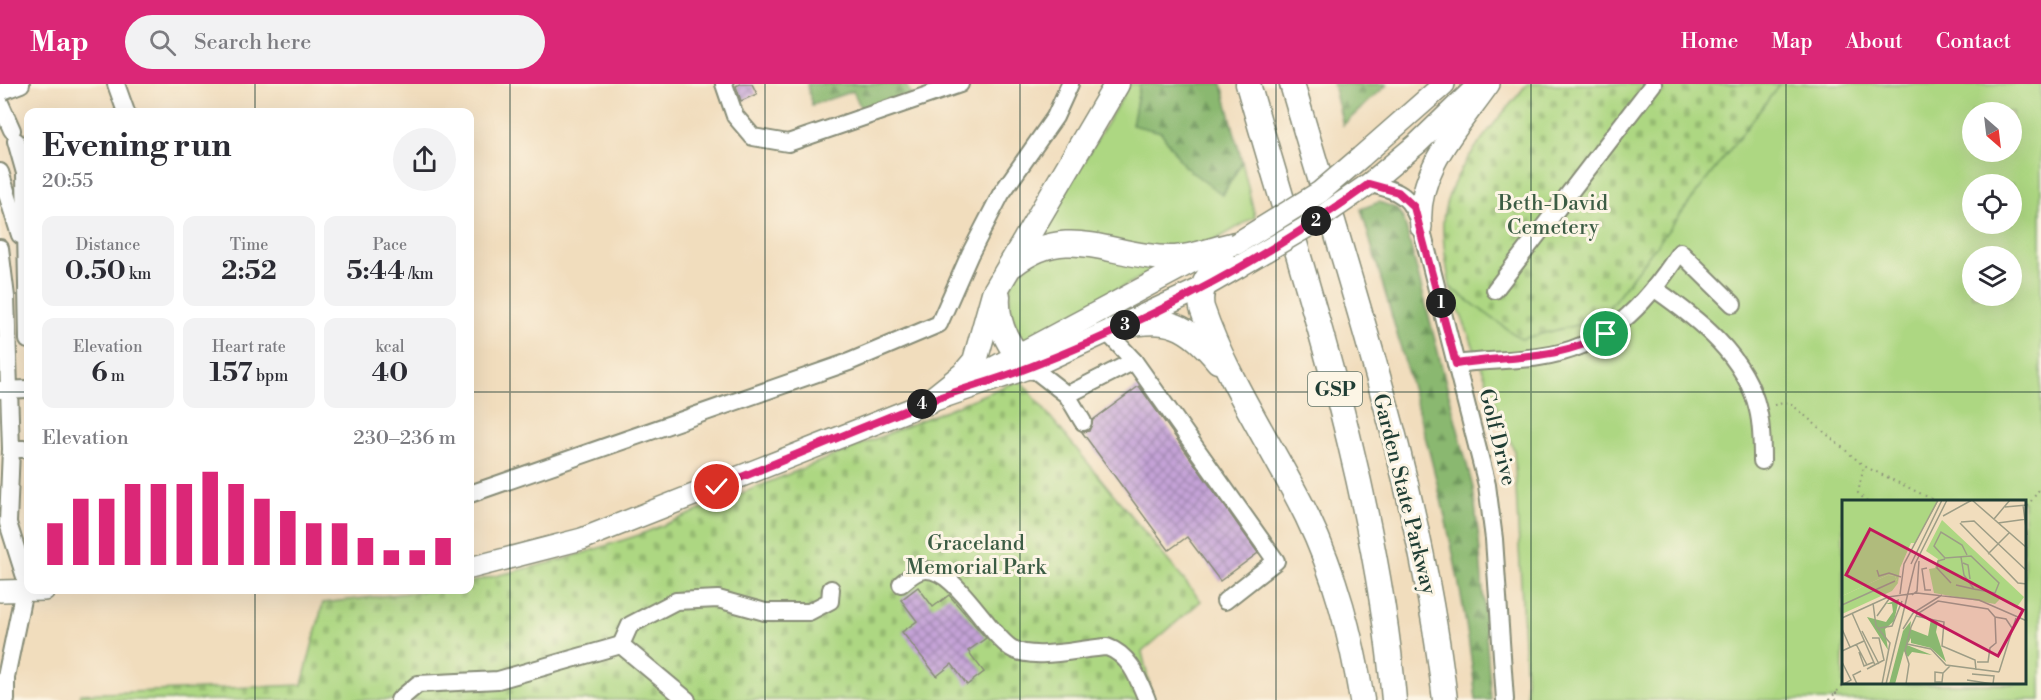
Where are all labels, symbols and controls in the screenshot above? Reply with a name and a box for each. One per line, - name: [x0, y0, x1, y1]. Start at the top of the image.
- search box: [125, 15, 545, 69]
- text: Map: [30, 25, 89, 60]
- icon: search: [146, 26, 179, 59]
- text: Search here: [194, 29, 311, 56]
- text: Home: [1681, 29, 1738, 55]
- text: Map: [1771, 29, 1813, 55]
- text: About: [1846, 29, 1903, 55]
- text: Contact: [1936, 29, 2011, 55]
- north arrow: [1962, 102, 2022, 162]
- map controls: [1962, 102, 2022, 306]
- text: Evening run: [42, 126, 231, 167]
- button: share: [393, 128, 456, 191]
- text: 20:55: [42, 169, 93, 194]
- button: locate: [1962, 174, 2022, 234]
- park label: Beth-David Cemetery: [1497, 191, 1608, 241]
- pin: 2: [1301, 206, 1331, 236]
- text: 2: [1311, 211, 1321, 231]
- text: Distance: [76, 235, 140, 255]
- text: Time: [230, 235, 268, 255]
- text: Pace: [373, 235, 407, 255]
- button: layers: [1962, 246, 2022, 306]
- text: 0.50: [65, 255, 126, 287]
- text: 2:52: [221, 255, 277, 287]
- text: 5:44: [346, 255, 405, 287]
- text: km: [126, 264, 151, 284]
- text: /km: [405, 264, 434, 284]
- pin: 1: [1426, 288, 1456, 318]
- text: 1: [1437, 293, 1445, 313]
- pin: [1580, 308, 1631, 359]
- pin: 3: [1110, 310, 1140, 340]
- text: 3: [1120, 315, 1130, 335]
- icon: arrive: [1589, 317, 1622, 350]
- text: Elevation: [73, 337, 143, 357]
- text: Heart rate: [212, 337, 286, 357]
- text: kcal: [375, 337, 405, 357]
- text: 6: [91, 357, 108, 389]
- text: 157: [210, 357, 253, 389]
- text: 40: [372, 357, 408, 389]
- text: m: [108, 366, 125, 386]
- text: bpm: [253, 366, 288, 386]
- road number: GSP: [1308, 372, 1362, 406]
- street label: Golf Drive: [1472, 386, 1522, 488]
- pin: 4: [907, 389, 937, 419]
- street label: Garden State Parkway: [1367, 391, 1442, 598]
- text: 4: [917, 394, 927, 414]
- text: Elevation: [42, 426, 129, 451]
- text: 230–236 m: [353, 426, 456, 451]
- pin: [691, 461, 742, 512]
- icon: check: [700, 470, 733, 503]
- inset map: [1842, 500, 2026, 685]
- park label: Graceland Memorial Park: [906, 531, 1047, 581]

